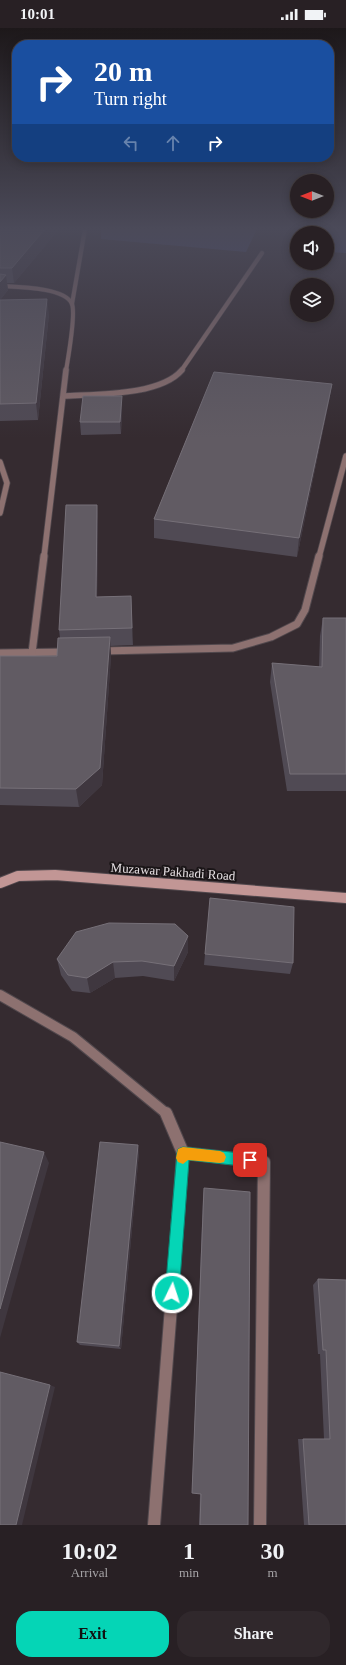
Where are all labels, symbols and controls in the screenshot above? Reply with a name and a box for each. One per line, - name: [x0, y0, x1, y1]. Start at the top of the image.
- text: 10:01: [20, 6, 55, 22]
- icon: right: [28, 56, 80, 108]
- text: 20 m: [94, 56, 152, 87]
- text: Turn right: [94, 89, 167, 109]
- icon: left: [120, 132, 142, 154]
- icon: ahead: [162, 132, 184, 154]
- icon: right: [204, 132, 226, 154]
- north arrow: [290, 174, 334, 218]
- map controls: [290, 174, 334, 322]
- button: sound: [290, 226, 334, 270]
- button: layers: [290, 278, 334, 322]
- street label: Muzawar Pakhadi Road: [110, 860, 236, 883]
- pin: [233, 1143, 267, 1177]
- icon: arrive: [239, 1149, 261, 1171]
- position arrow: [151, 1272, 193, 1314]
- text: 10:02: [61, 1538, 117, 1564]
- text: 1: [183, 1538, 195, 1564]
- text: 30: [261, 1538, 285, 1564]
- text: Arrival: [71, 1565, 108, 1580]
- text: min: [179, 1565, 199, 1580]
- text: m: [267, 1565, 278, 1580]
- button: Exit: [16, 1611, 169, 1657]
- button: Share: [177, 1611, 330, 1657]

